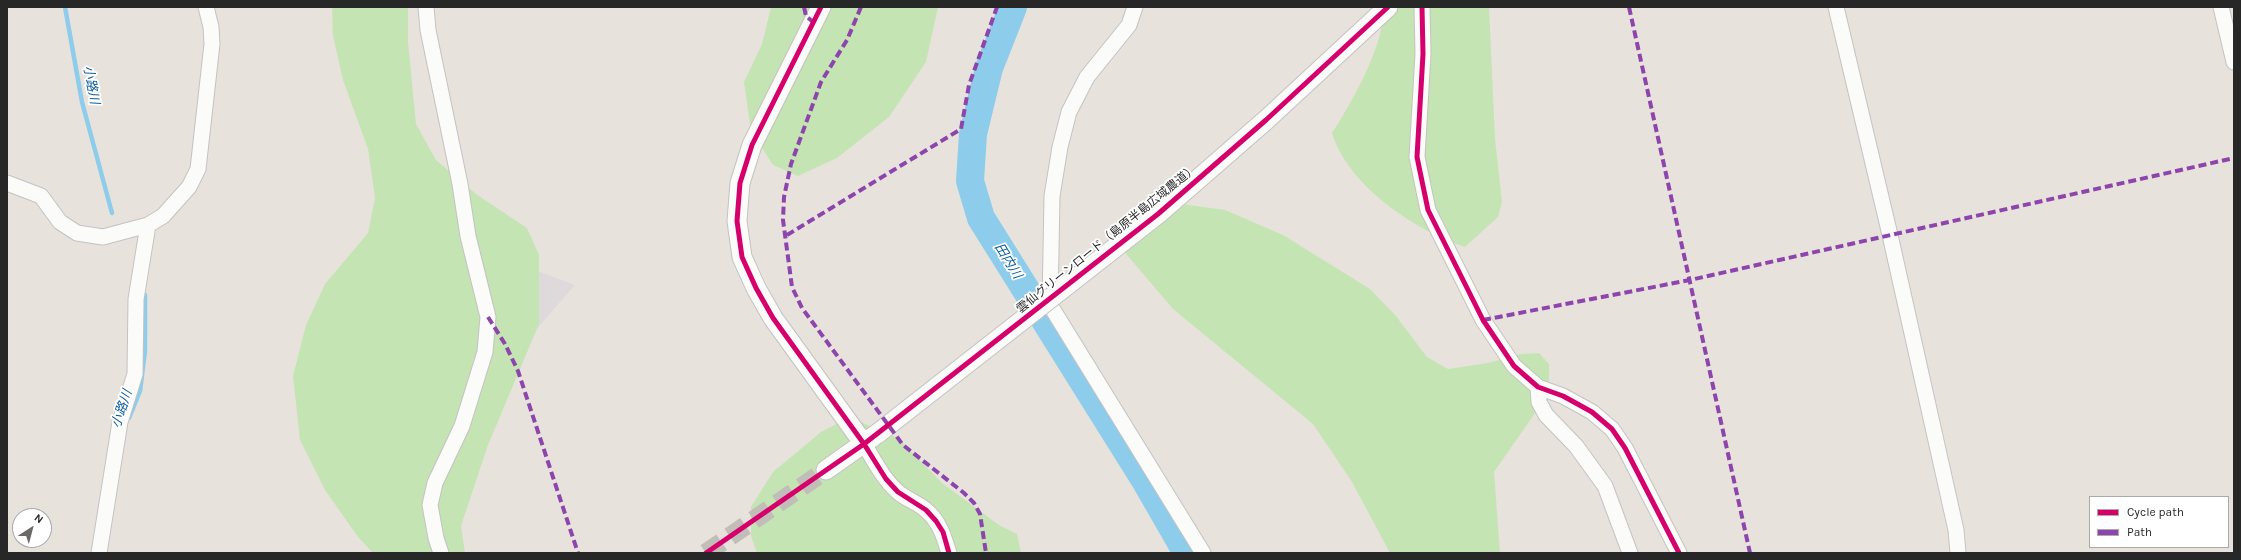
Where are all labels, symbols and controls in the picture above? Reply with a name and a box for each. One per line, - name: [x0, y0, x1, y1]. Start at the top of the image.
- water label: 小路川: [80, 64, 102, 106]
- street label: 雲仙グリーンロード（島原半島広域農道）: [1014, 162, 1200, 316]
- water label: 田内川: [991, 240, 1025, 282]
- water label: 小路川: [108, 388, 136, 430]
- legend: [2089, 496, 2229, 548]
- text: Cycle path: [2127, 505, 2184, 519]
- north arrow: [12, 508, 52, 548]
- text: N: [32, 511, 46, 526]
- text: Path: [2127, 525, 2152, 539]

